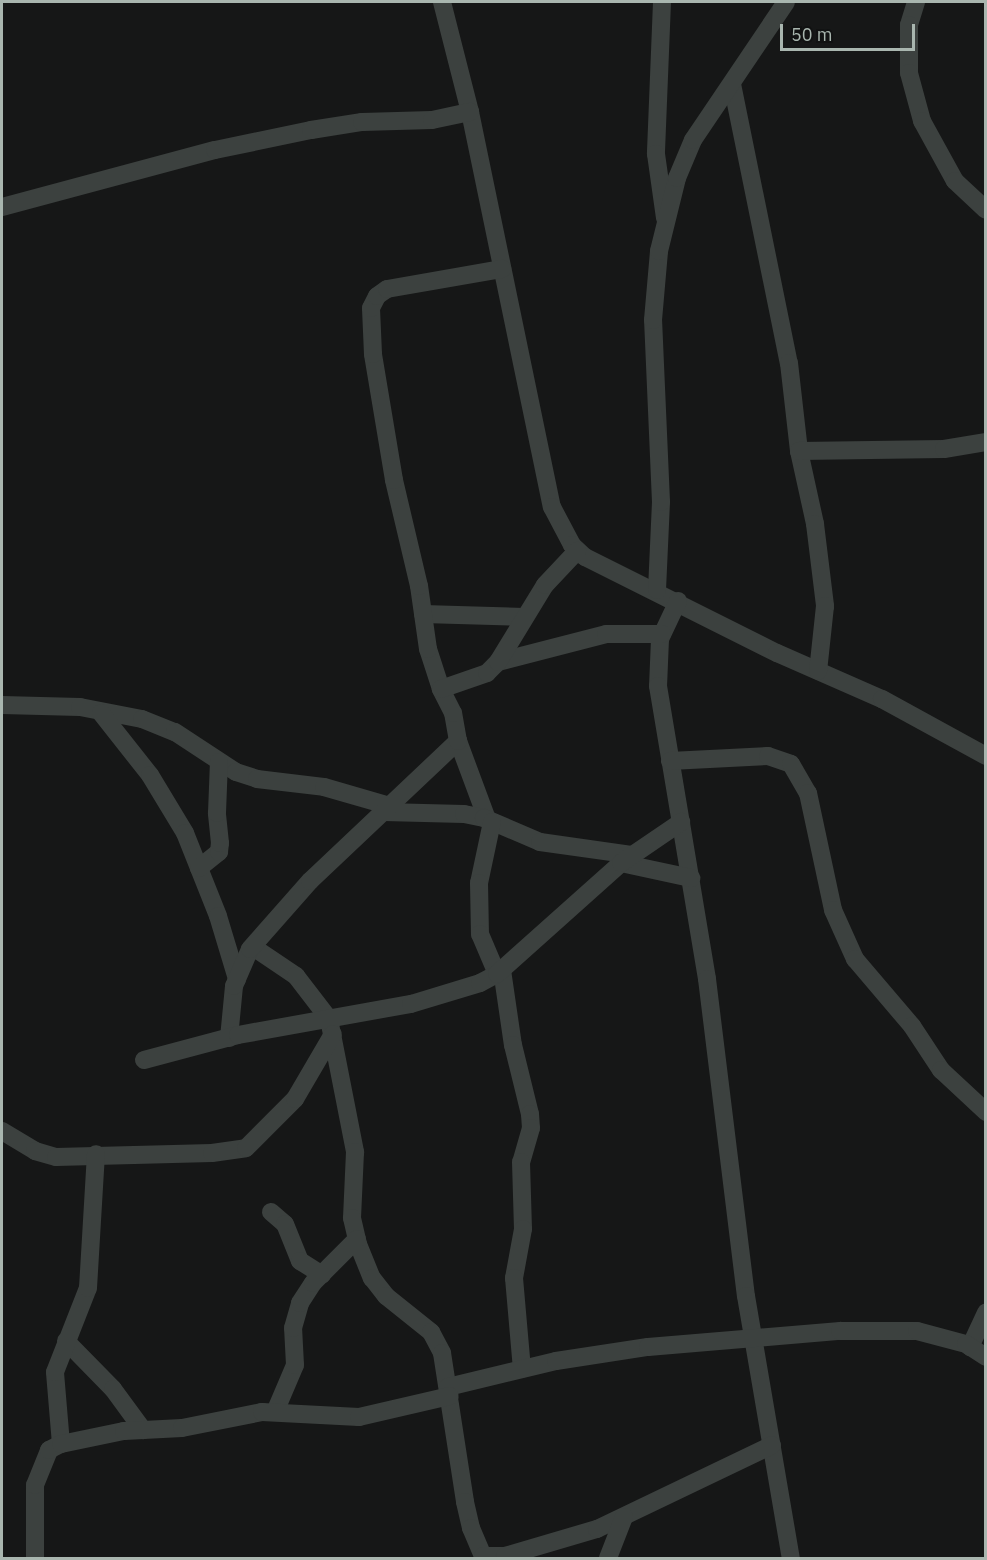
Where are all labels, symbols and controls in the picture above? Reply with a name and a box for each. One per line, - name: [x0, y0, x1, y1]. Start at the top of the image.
- scale bar: [783, 12, 918, 50]
- text: 50 m: [791, 23, 833, 46]

